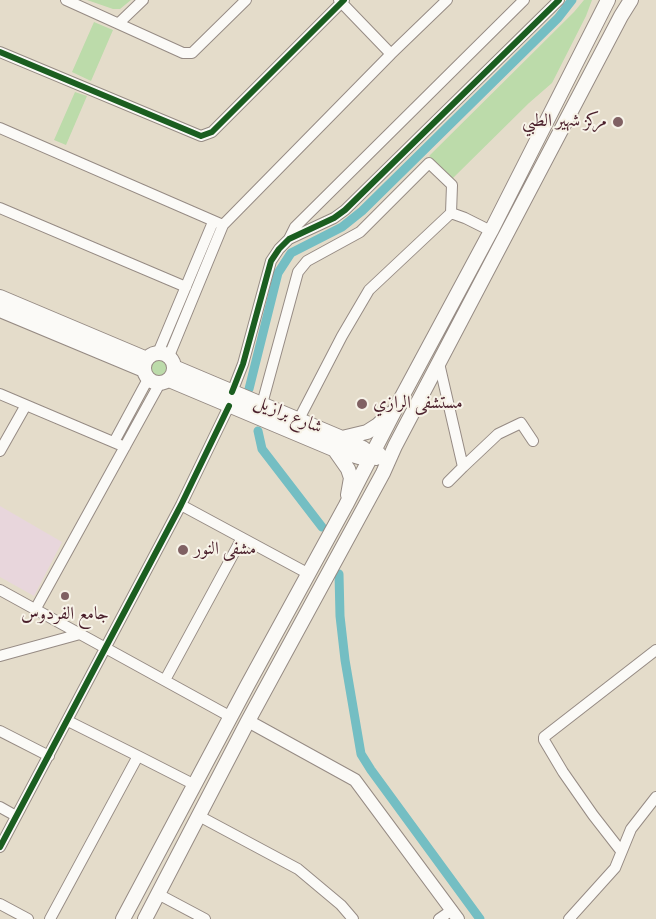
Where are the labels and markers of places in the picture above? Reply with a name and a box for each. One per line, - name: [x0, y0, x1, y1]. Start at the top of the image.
- place label: مركز شهير الطبي: [522, 111, 607, 133]
- marker: مركز شهير الطبي: [611, 115, 625, 129]
- place label: مستشفى الرازي: [373, 393, 463, 415]
- marker: مستشفى الرازي: [355, 397, 369, 411]
- place label: مشفى النور: [194, 539, 256, 561]
- marker: مشفى النور: [176, 543, 190, 557]
- marker: جامع الفردوس: [59, 590, 71, 602]
- place label: جامع الفردوس: [21, 604, 109, 626]

